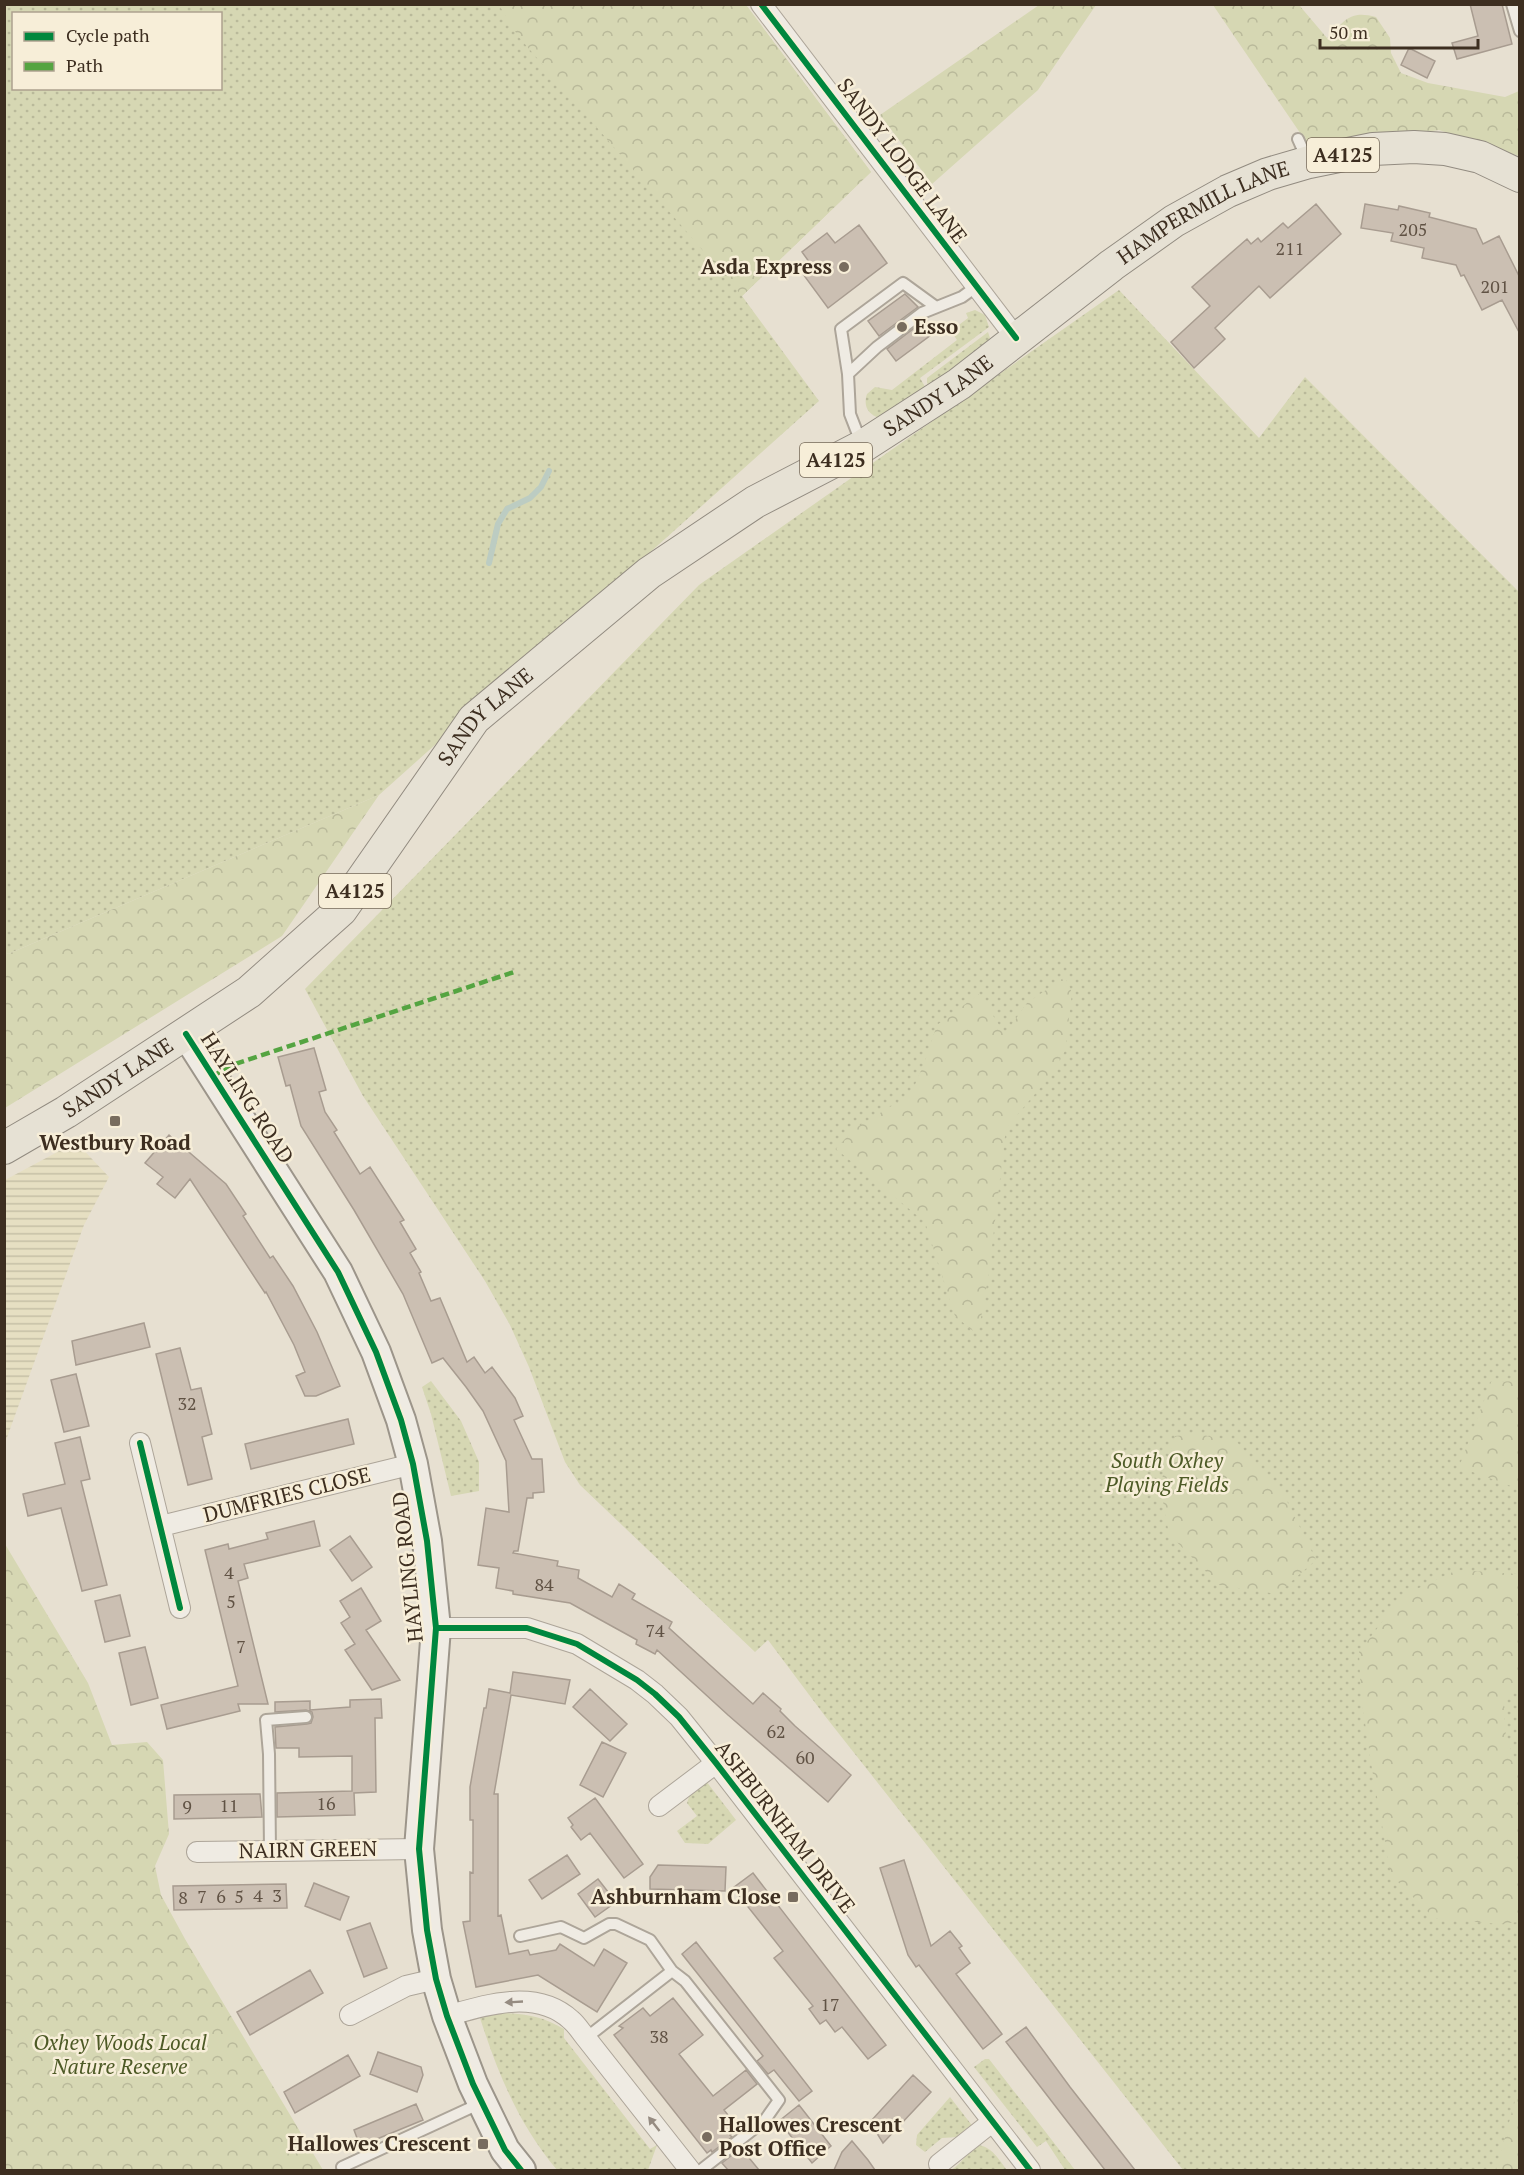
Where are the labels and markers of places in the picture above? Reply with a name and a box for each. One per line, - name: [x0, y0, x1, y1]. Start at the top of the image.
- place label: Asda Express: [701, 252, 832, 280]
- marker: Asda Express: [837, 260, 851, 274]
- place label: Esso: [914, 312, 958, 340]
- marker: Esso: [895, 320, 909, 334]
- marker: Westbury Road: [108, 1114, 122, 1128]
- place label: Westbury Road: [39, 1128, 191, 1156]
- place label: Ashburnham Close: [591, 1882, 781, 1910]
- marker: Ashburnham Close: [786, 1890, 800, 1904]
- place label: Hallowes Crescent Post Office: [719, 2110, 903, 2162]
- place label: Hallowes Crescent: [288, 2129, 472, 2157]
- marker: Hallowes Crescent Post Office: [700, 2130, 714, 2144]
- marker: Hallowes Crescent: [476, 2137, 490, 2151]

